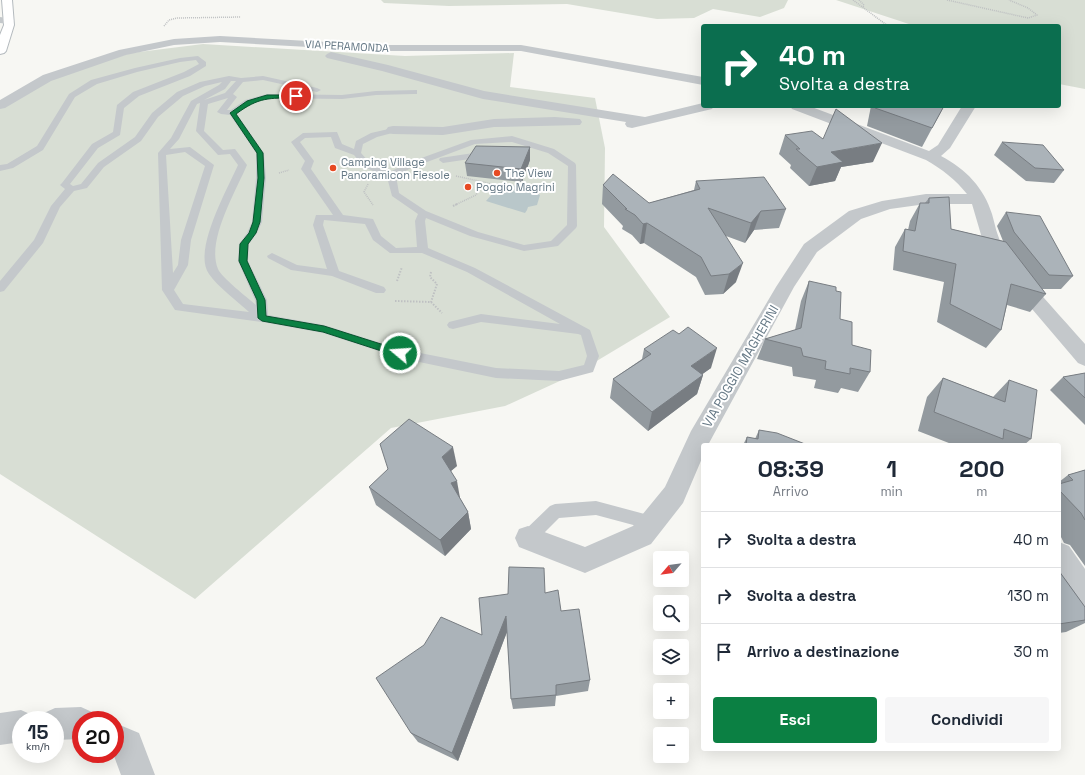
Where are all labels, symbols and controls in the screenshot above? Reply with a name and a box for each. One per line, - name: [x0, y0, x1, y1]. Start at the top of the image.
- street label: VIA PERAMONDA: [305, 37, 389, 55]
- text: 40 m: [779, 37, 846, 73]
- icon: right: [713, 40, 765, 92]
- text: Svolta a destra: [779, 72, 910, 95]
- pin: [279, 79, 313, 113]
- icon: arrive: [285, 85, 307, 107]
- place label: Camping Village Panoramicon Fiesole: [341, 155, 450, 182]
- marker: Camping Village Panoramicon Fiesole: [328, 163, 338, 173]
- place label: The View: [505, 166, 552, 180]
- marker: The View: [492, 168, 502, 178]
- place label: Poggio Magrini: [476, 180, 555, 194]
- marker: Poggio Magrini: [463, 182, 473, 192]
- street label: VIA POGGIO MAGHERINI: [698, 302, 782, 430]
- position arrow: [379, 332, 421, 374]
- text: 08:39: [757, 453, 824, 484]
- text: 1: [886, 453, 897, 484]
- text: 200: [959, 453, 1005, 484]
- text: Arrivo: [773, 483, 809, 500]
- text: min: [880, 483, 903, 500]
- text: m: [976, 483, 987, 500]
- icon: right: [713, 529, 735, 551]
- text: Svolta a destra: [747, 530, 856, 549]
- text: 40 m: [1013, 530, 1049, 549]
- north arrow: [653, 551, 689, 587]
- map controls: [653, 551, 689, 763]
- icon: right: [713, 585, 735, 607]
- text: Svolta a destra: [747, 586, 856, 605]
- text: 130 m: [1007, 586, 1049, 605]
- button: search: [653, 595, 689, 631]
- button: layers: [653, 639, 689, 675]
- icon: arrive: [713, 641, 735, 663]
- text: Arrivo a destinazione: [747, 642, 899, 661]
- text: 30 m: [1014, 642, 1049, 661]
- button: +: [653, 683, 689, 719]
- button: Esci: [713, 697, 877, 743]
- button: Condividi: [885, 697, 1049, 743]
- speed limit sign: 20: [72, 711, 124, 763]
- text: 15: [27, 719, 49, 745]
- button: −: [653, 727, 689, 763]
- text: km/h: [26, 740, 50, 753]

